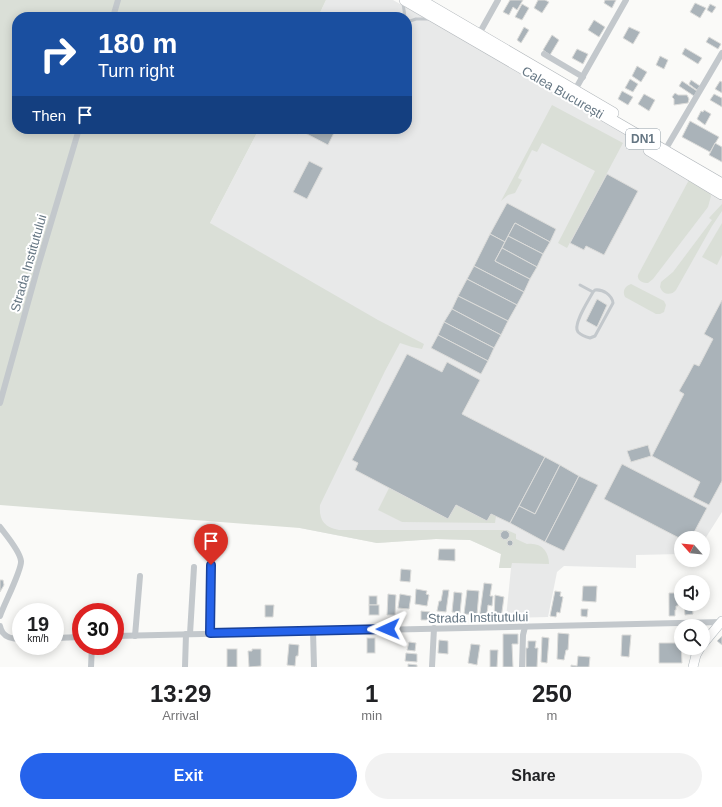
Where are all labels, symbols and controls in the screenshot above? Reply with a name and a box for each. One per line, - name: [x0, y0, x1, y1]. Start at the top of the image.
- icon: right: [32, 28, 84, 80]
- text: 180 m: [98, 28, 177, 59]
- text: Turn right: [98, 61, 174, 81]
- street label: Calea București: [519, 63, 606, 122]
- icon: arrive: [74, 104, 96, 126]
- text: Then: [32, 107, 66, 124]
- road number: DN1: [626, 129, 660, 149]
- street label: Strada Institutului: [7, 213, 50, 313]
- pin: [194, 524, 228, 565]
- icon: arrive: [200, 530, 222, 552]
- north arrow: [674, 531, 710, 567]
- map controls: [674, 531, 710, 655]
- button: sound: [674, 575, 710, 611]
- speed limit sign: 30: [72, 603, 124, 655]
- position arrow: [367, 608, 409, 650]
- street label: Strada Institutului: [428, 609, 528, 626]
- text: 19: [27, 613, 49, 635]
- button: search: [674, 619, 710, 655]
- text: km/h: [27, 633, 49, 644]
- text: 13:29: [150, 680, 211, 707]
- text: 1: [365, 680, 378, 707]
- text: 250: [532, 680, 572, 707]
- text: Arrival: [162, 708, 199, 723]
- text: min: [361, 708, 382, 723]
- text: m: [547, 708, 557, 723]
- button: Exit: [20, 753, 357, 799]
- button: Share: [365, 753, 702, 799]

